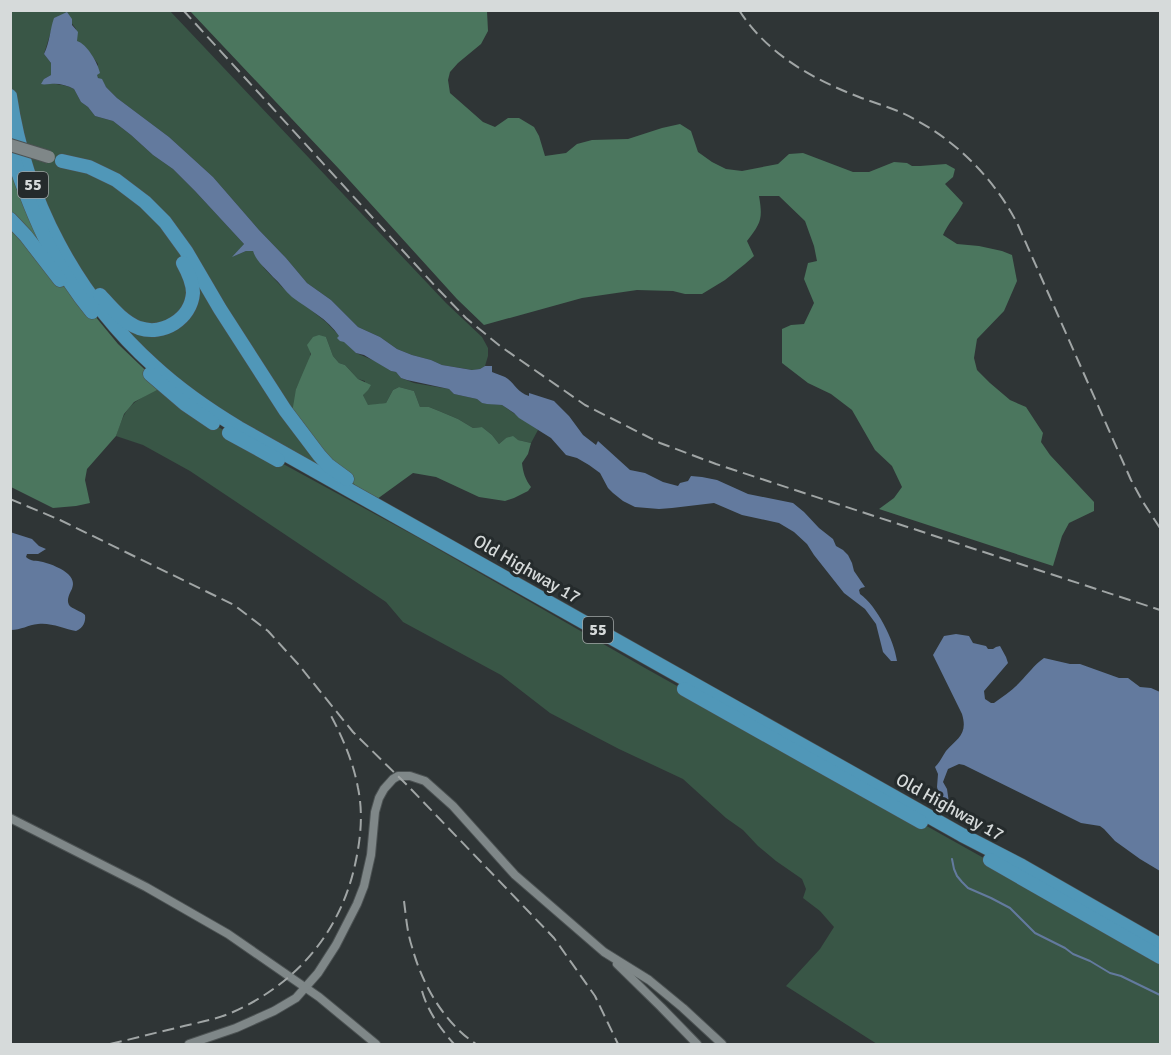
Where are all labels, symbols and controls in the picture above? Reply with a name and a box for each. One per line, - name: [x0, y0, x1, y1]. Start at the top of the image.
- road number: 55: [18, 172, 48, 198]
- street label: Old Highway 17: [469, 529, 585, 609]
- road number: 55: [583, 617, 613, 643]
- street label: Old Highway 17: [892, 768, 1008, 846]

